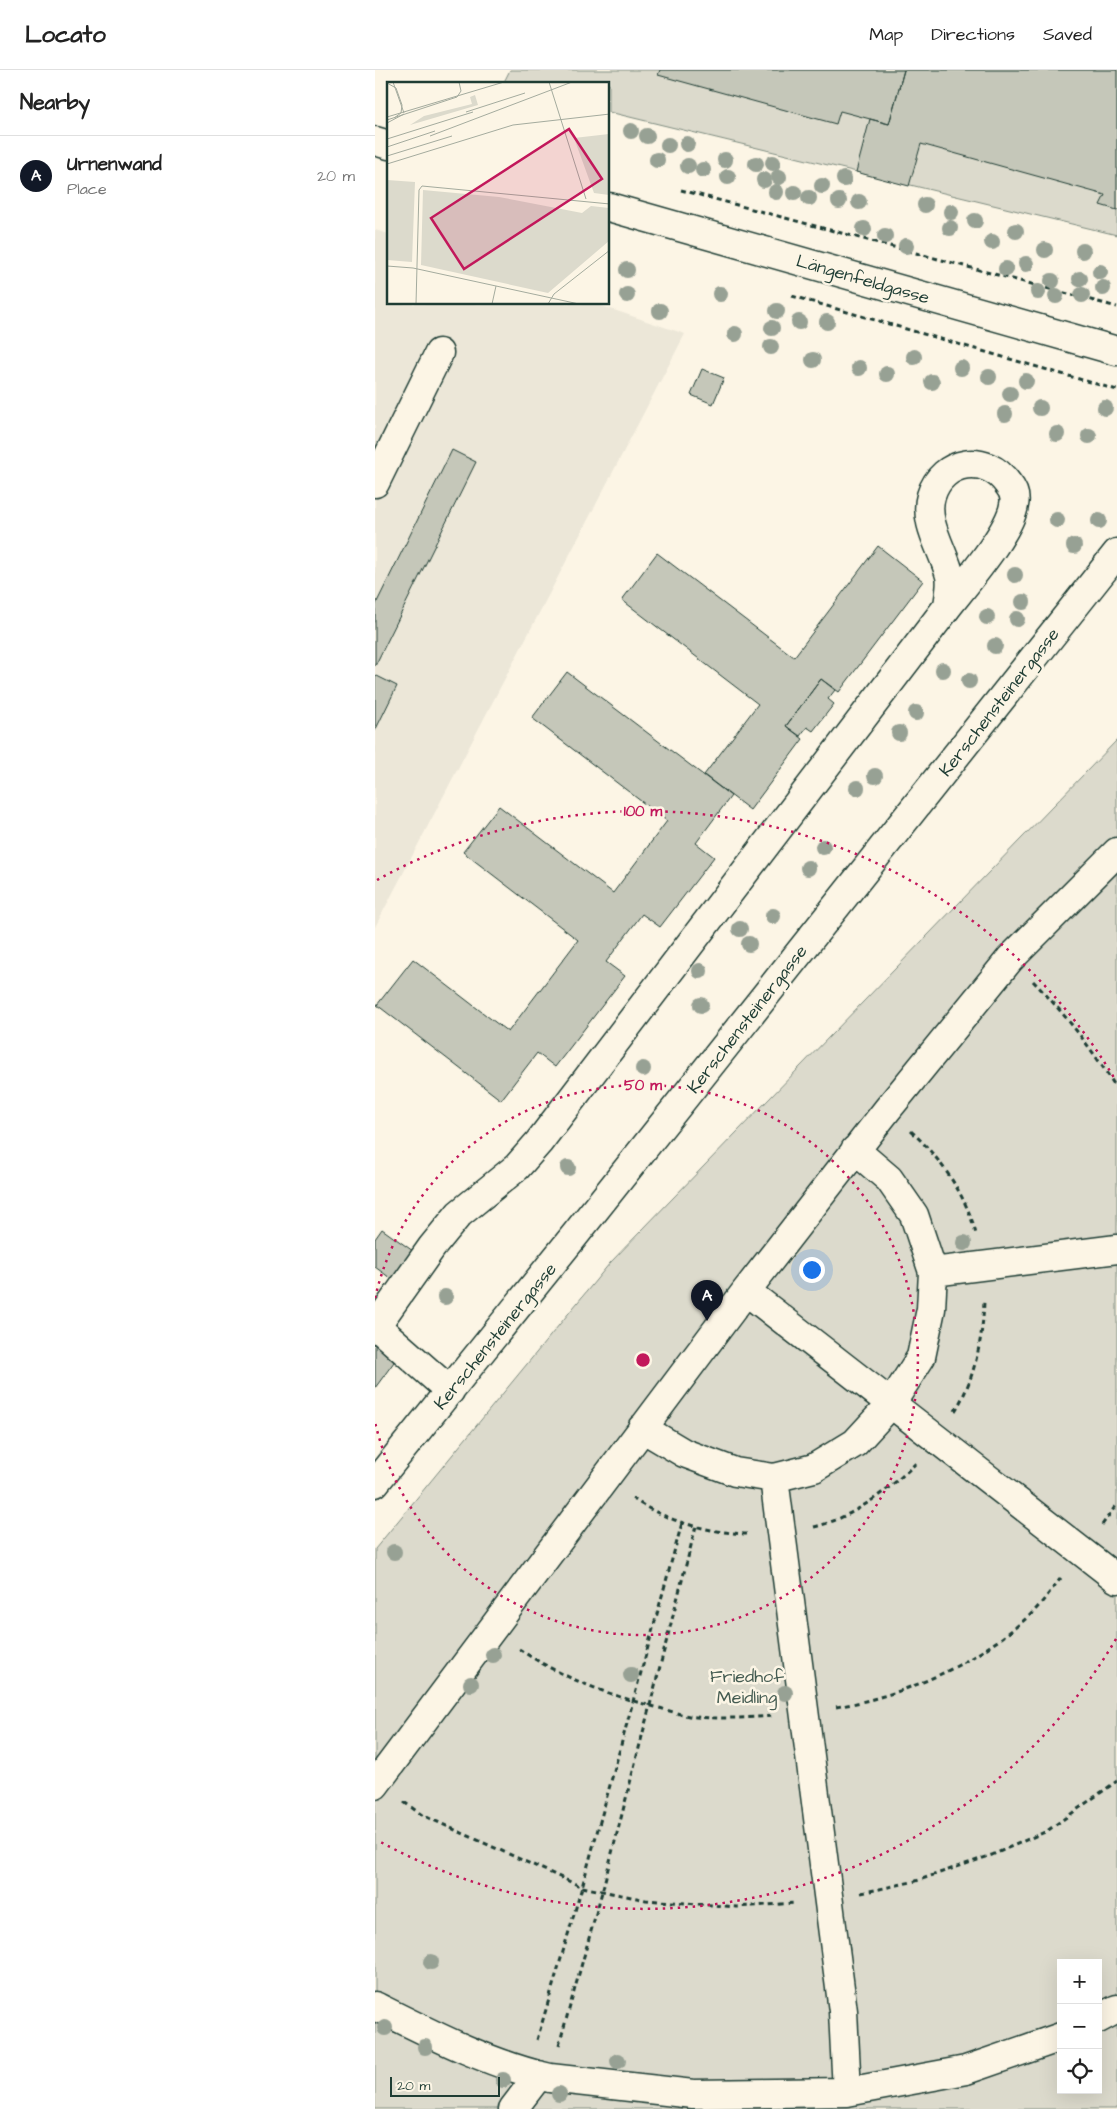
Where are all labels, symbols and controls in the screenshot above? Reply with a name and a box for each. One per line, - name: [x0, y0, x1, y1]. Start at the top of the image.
- text: Locato: [25, 18, 106, 52]
- text: Map: [869, 22, 903, 47]
- text: Directions: [931, 22, 1015, 47]
- text: Saved: [1043, 22, 1092, 47]
- inset map: [387, 82, 610, 305]
- text: Nearby: [20, 88, 90, 117]
- text: Urnenwand: [67, 151, 162, 178]
- text: A: [31, 165, 41, 187]
- text: 20 m: [317, 165, 355, 187]
- text: Place: [67, 178, 107, 200]
- street label: Längenfeldgasse: [793, 249, 933, 311]
- street label: Kerschensteinergasse: [933, 623, 1066, 782]
- text: 100 m: [624, 801, 663, 822]
- street label: Kerschensteinergasse: [681, 940, 814, 1099]
- text: 50 m: [624, 1075, 662, 1096]
- street label: Kerschensteinergasse: [428, 1257, 563, 1416]
- your location: [799, 1257, 825, 1283]
- pin: A: [691, 1280, 723, 1321]
- centre of rings: [634, 1351, 652, 1369]
- park label: Friedhof Meidling: [710, 1664, 784, 1711]
- map controls: [1057, 1959, 1102, 2094]
- button: +: [1057, 1959, 1102, 2004]
- button: −: [1057, 2004, 1102, 2049]
- button: locate: [1057, 2049, 1102, 2094]
- scale bar: [390, 2074, 500, 2097]
- text: 20 m: [397, 2076, 430, 2096]

